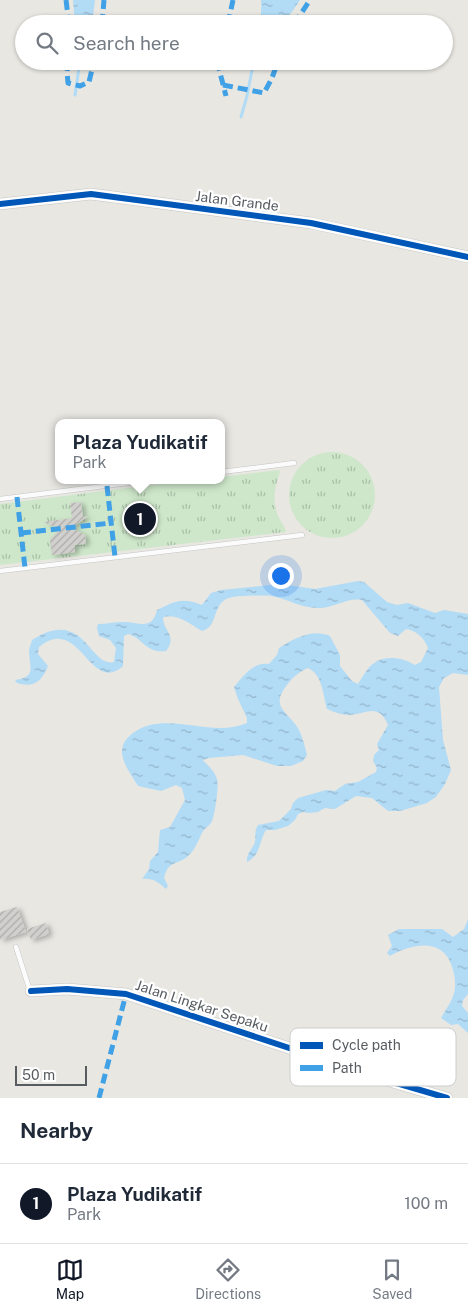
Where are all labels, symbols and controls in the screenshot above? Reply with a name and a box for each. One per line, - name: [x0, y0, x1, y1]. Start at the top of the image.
- search box: [15, 15, 453, 70]
- icon: search: [33, 29, 61, 57]
- text: Search here: [73, 32, 180, 54]
- street label: Jalan Grande: [194, 188, 280, 214]
- popup: [55, 419, 225, 484]
- text: Plaza Yudikatif: [72, 431, 208, 453]
- text: Park: [72, 453, 107, 472]
- pin: 1: [124, 500, 156, 538]
- your location: [268, 563, 294, 589]
- street label: Jalan Lingkar Sepaku: [134, 977, 270, 1035]
- legend: [290, 1028, 456, 1086]
- text: Cycle path: [332, 1037, 401, 1053]
- text: Path: [332, 1060, 362, 1076]
- scale bar: [15, 1063, 88, 1086]
- text: 50 m: [22, 1067, 55, 1083]
- text: Nearby: [20, 1118, 93, 1143]
- text: Plaza Yudikatif: [67, 1183, 202, 1205]
- text: 1: [33, 1194, 39, 1213]
- text: 100 m: [404, 1194, 448, 1213]
- text: Park: [67, 1205, 101, 1224]
- tab: Map: [56, 1256, 84, 1302]
- tab: Directions: [195, 1256, 261, 1302]
- tab: Saved: [372, 1256, 412, 1302]

